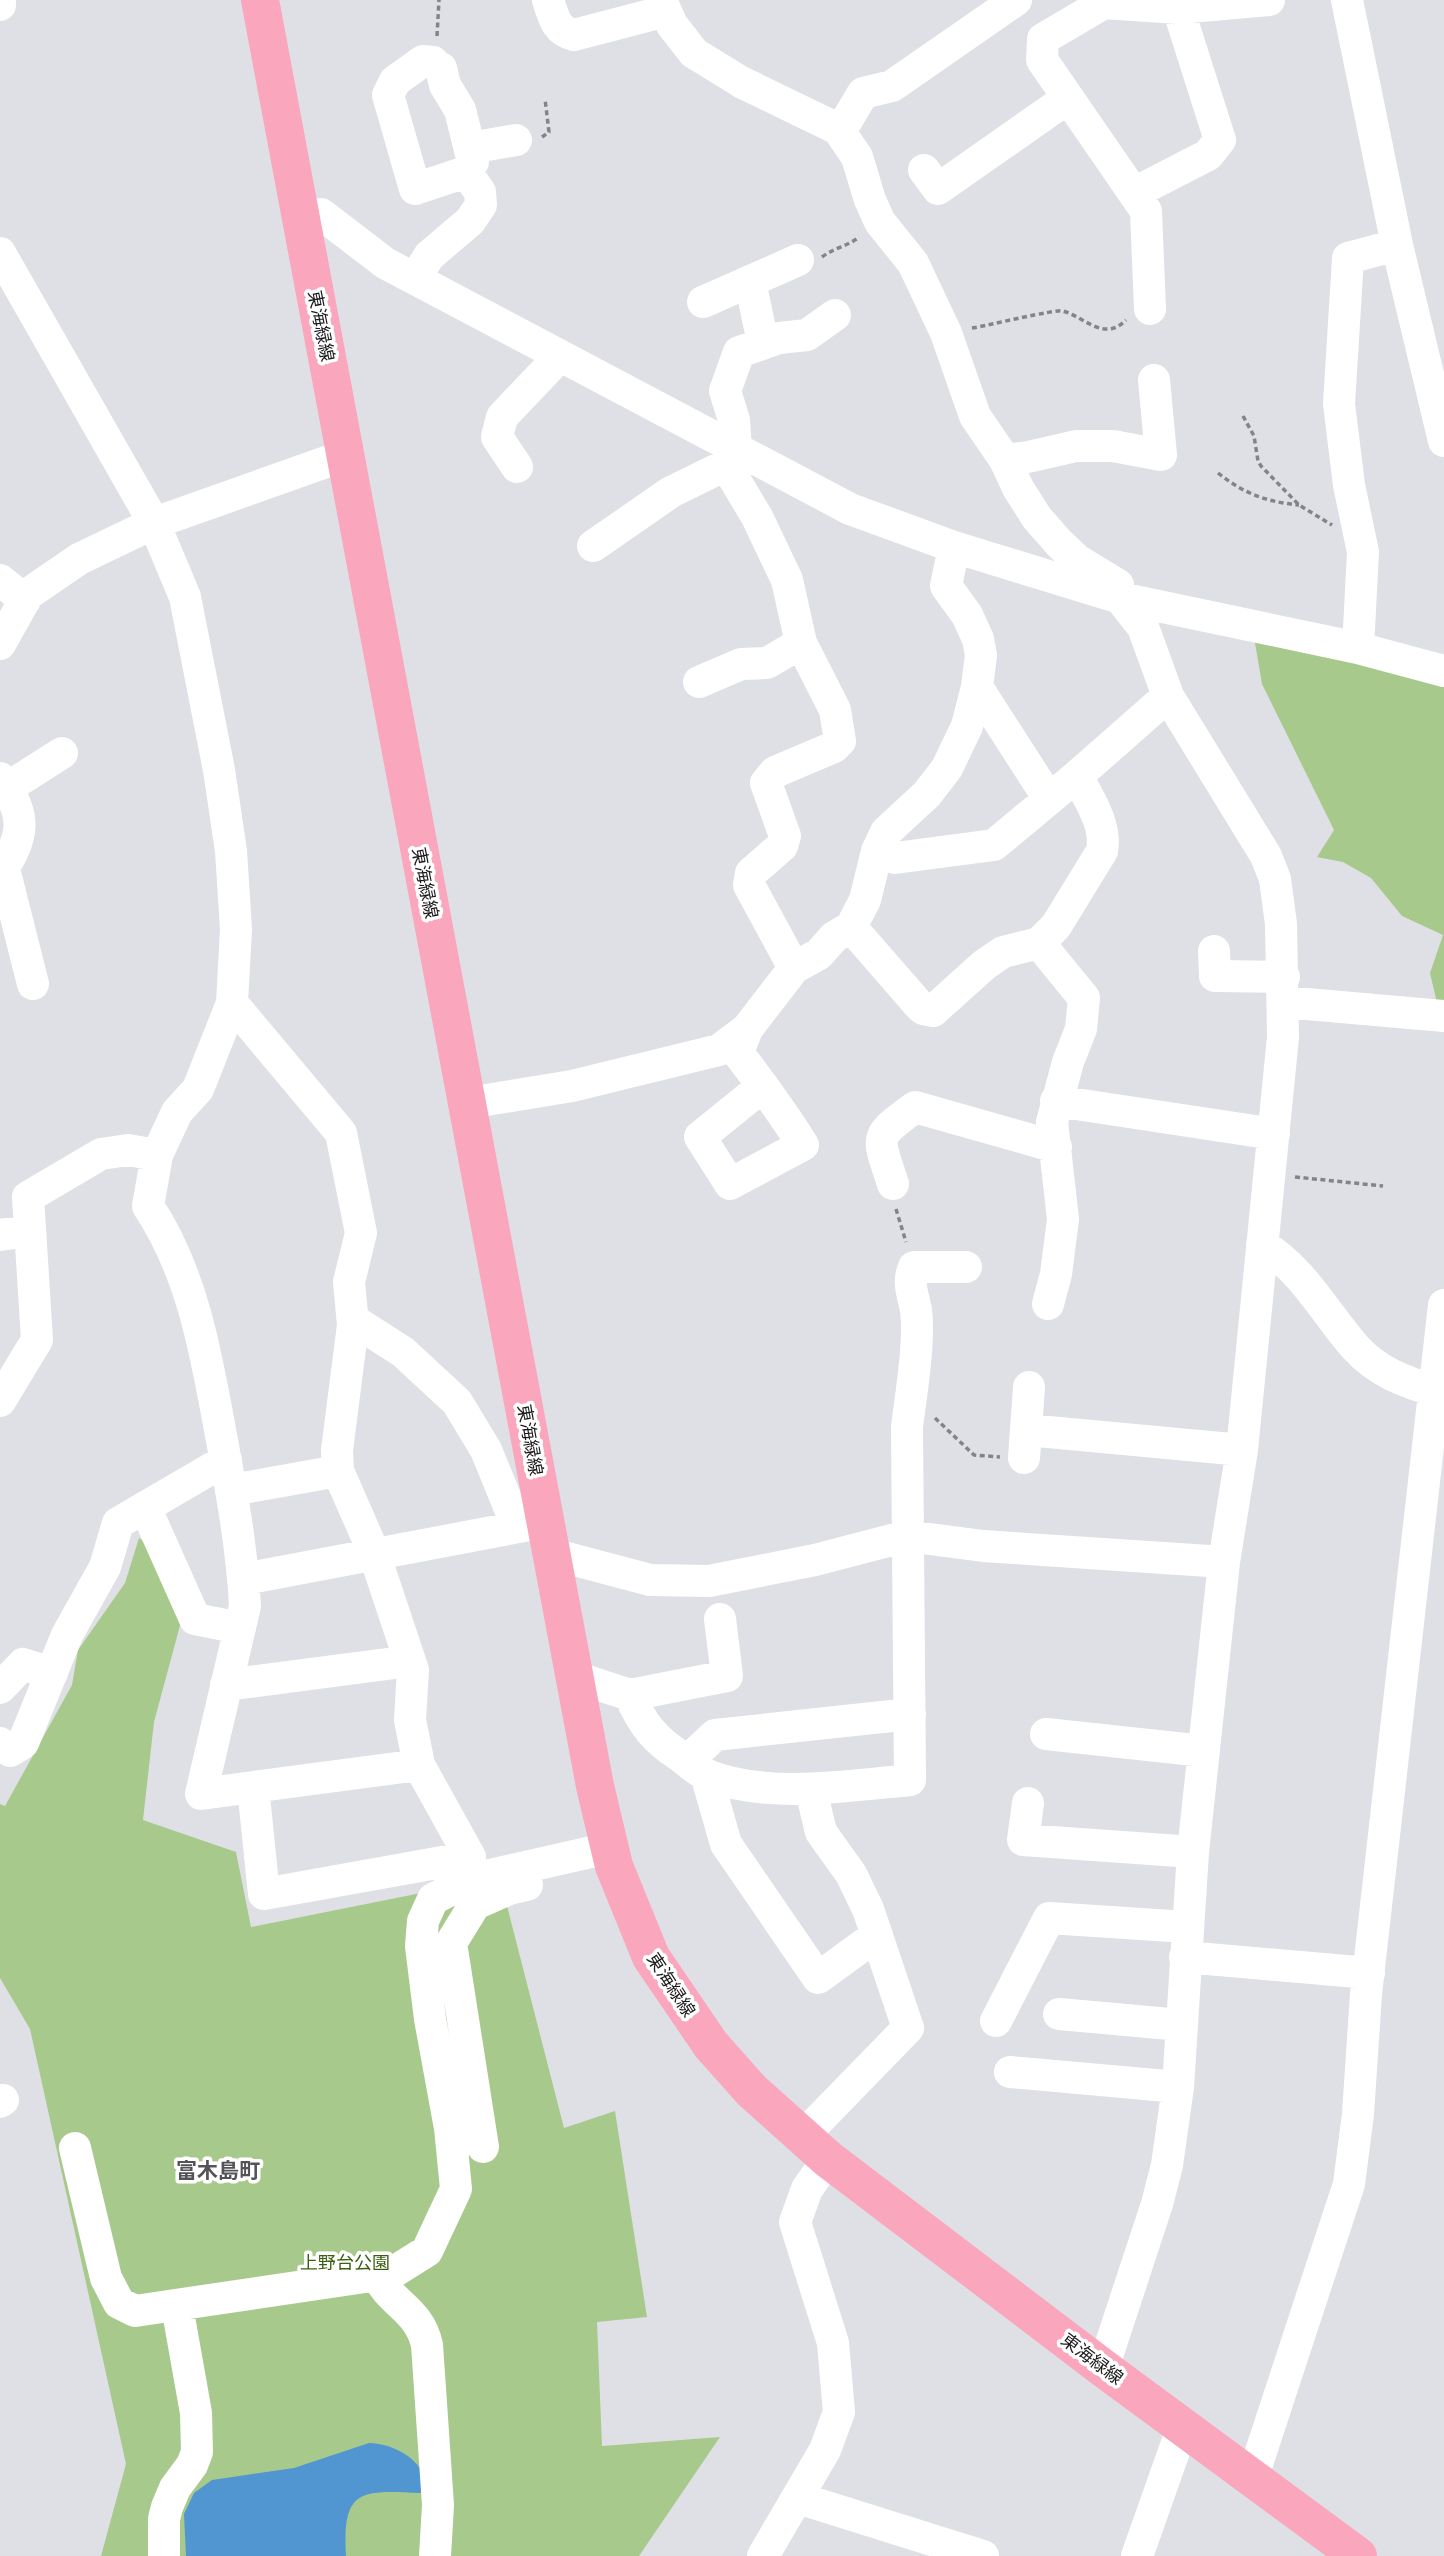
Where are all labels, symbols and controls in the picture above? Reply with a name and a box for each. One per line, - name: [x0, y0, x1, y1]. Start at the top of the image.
- street label: 東海緑線: [304, 288, 340, 363]
- street label: 東海緑線: [408, 845, 444, 920]
- street label: 東海緑線: [514, 1402, 548, 1477]
- street label: 東海緑線: [643, 1948, 701, 2021]
- district label: 富木島町: [176, 2157, 260, 2183]
- park label: 上野台公園: [300, 2251, 390, 2273]
- street label: 東海緑線: [1057, 2328, 1128, 2389]

